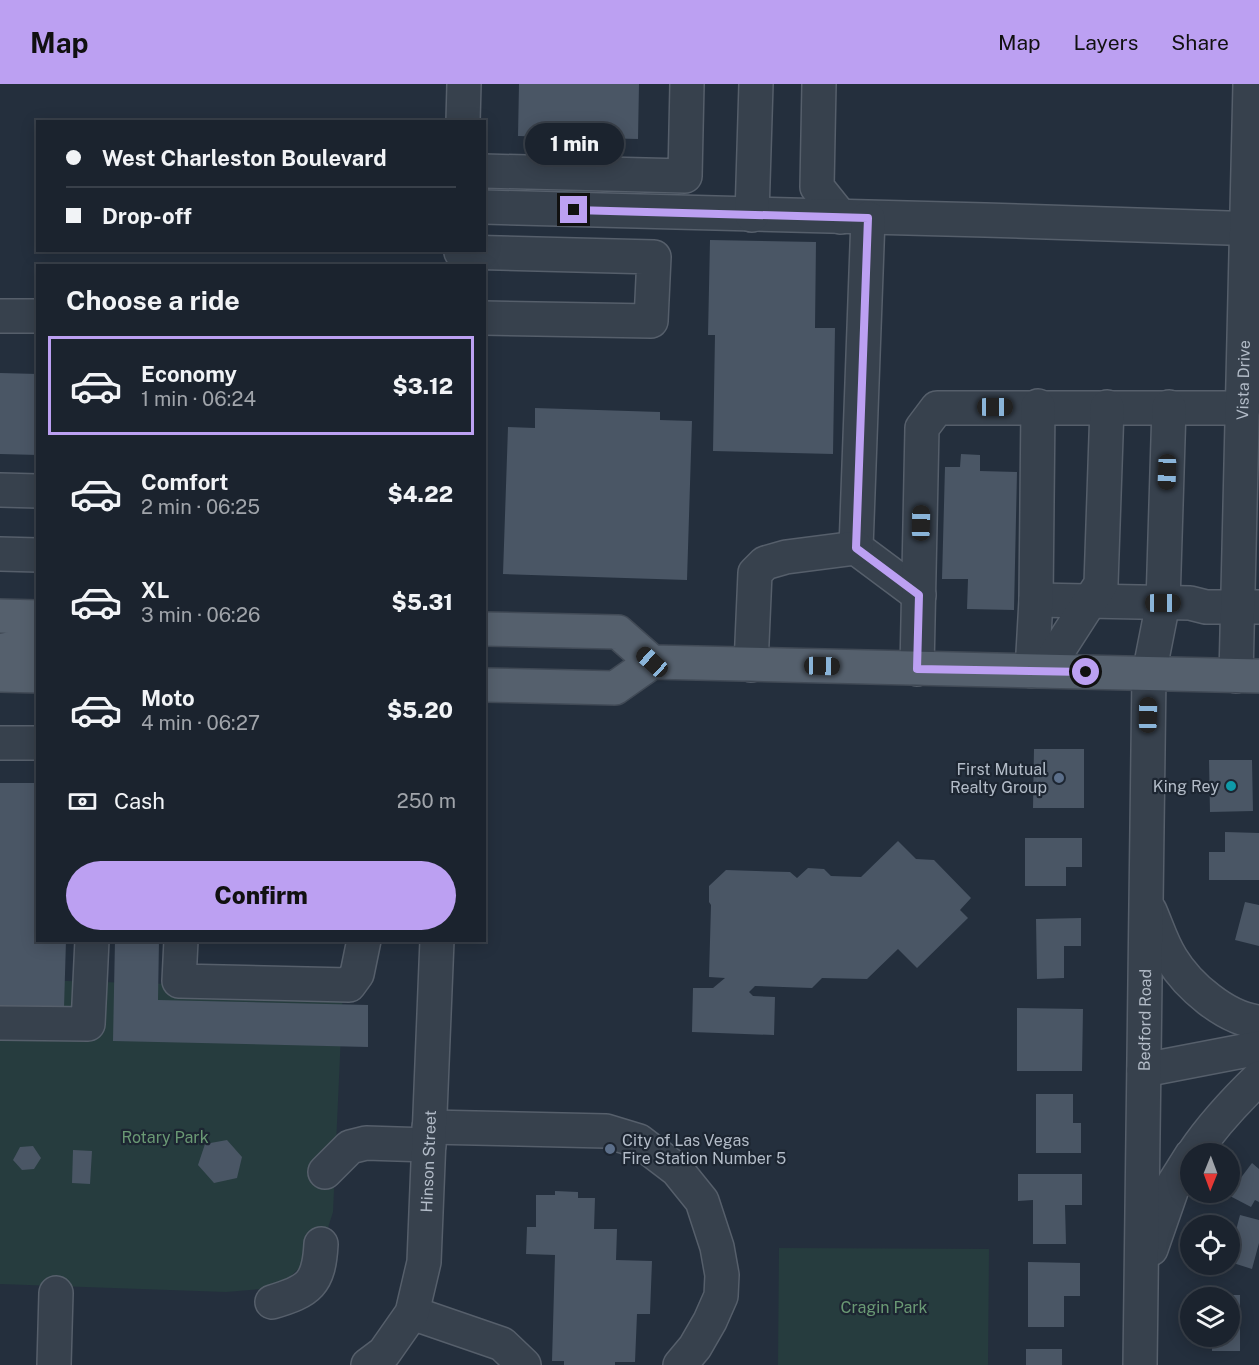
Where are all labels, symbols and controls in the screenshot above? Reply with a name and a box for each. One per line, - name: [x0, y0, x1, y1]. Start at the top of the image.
- text: Map: [30, 26, 89, 59]
- text: Map: [998, 30, 1041, 55]
- text: Layers: [1074, 30, 1138, 55]
- text: Share: [1171, 30, 1229, 55]
- callout: 1 min: [524, 123, 624, 165]
- text: 1 min: [550, 132, 599, 156]
- text: West Charleston Boulevard: [102, 145, 387, 171]
- route end: [560, 196, 587, 223]
- text: Drop-off: [102, 203, 192, 229]
- text: Choose a ride: [66, 284, 240, 316]
- street label: Vista Drive: [1233, 340, 1254, 420]
- icon: car: [69, 359, 123, 413]
- text: Economy: [141, 361, 237, 387]
- text: $3.12: [392, 373, 453, 399]
- text: 1 min · 06:24: [141, 387, 256, 411]
- car: [977, 398, 1013, 416]
- car: [1157, 454, 1177, 490]
- icon: car: [69, 467, 123, 521]
- text: Comfort: [141, 469, 228, 495]
- text: $4.22: [388, 481, 453, 507]
- text: 2 min · 06:25: [141, 495, 260, 519]
- car: [912, 505, 930, 541]
- icon: car: [69, 575, 123, 629]
- text: XL: [141, 577, 169, 603]
- text: $5.31: [392, 589, 453, 615]
- car: [1145, 594, 1181, 612]
- text: 3 min · 06:26: [141, 603, 260, 627]
- car: [633, 643, 671, 681]
- car: [804, 657, 840, 675]
- route start: [1072, 658, 1099, 685]
- icon: car: [69, 683, 123, 737]
- text: Moto: [141, 685, 195, 711]
- text: $5.20: [387, 697, 453, 723]
- car: [1139, 697, 1157, 733]
- text: 4 min · 06:27: [141, 711, 260, 735]
- place label: First Mutual Realty Group: [950, 760, 1047, 797]
- marker: First Mutual Realty Group: [1052, 771, 1066, 785]
- place label: King Rey: [1153, 777, 1219, 796]
- marker: King Rey: [1224, 779, 1238, 793]
- icon: cash: [66, 785, 99, 818]
- text: Cash: [114, 788, 165, 814]
- text: 250 m: [397, 789, 456, 813]
- button: Confirm: [66, 861, 456, 930]
- street label: Bedford Road: [1135, 969, 1155, 1071]
- street label: Hinson Street: [417, 1110, 440, 1213]
- park label: Rotary Park: [121, 1128, 209, 1147]
- place label: City of Las Vegas Fire Station Number 5: [622, 1131, 786, 1168]
- marker: City of Las Vegas Fire Station Number 5: [603, 1142, 617, 1156]
- north arrow: [1180, 1143, 1240, 1203]
- map controls: [1180, 1143, 1240, 1347]
- button: locate: [1180, 1215, 1240, 1275]
- button: layers: [1180, 1287, 1240, 1347]
- park label: Cragin Park: [840, 1298, 928, 1317]

